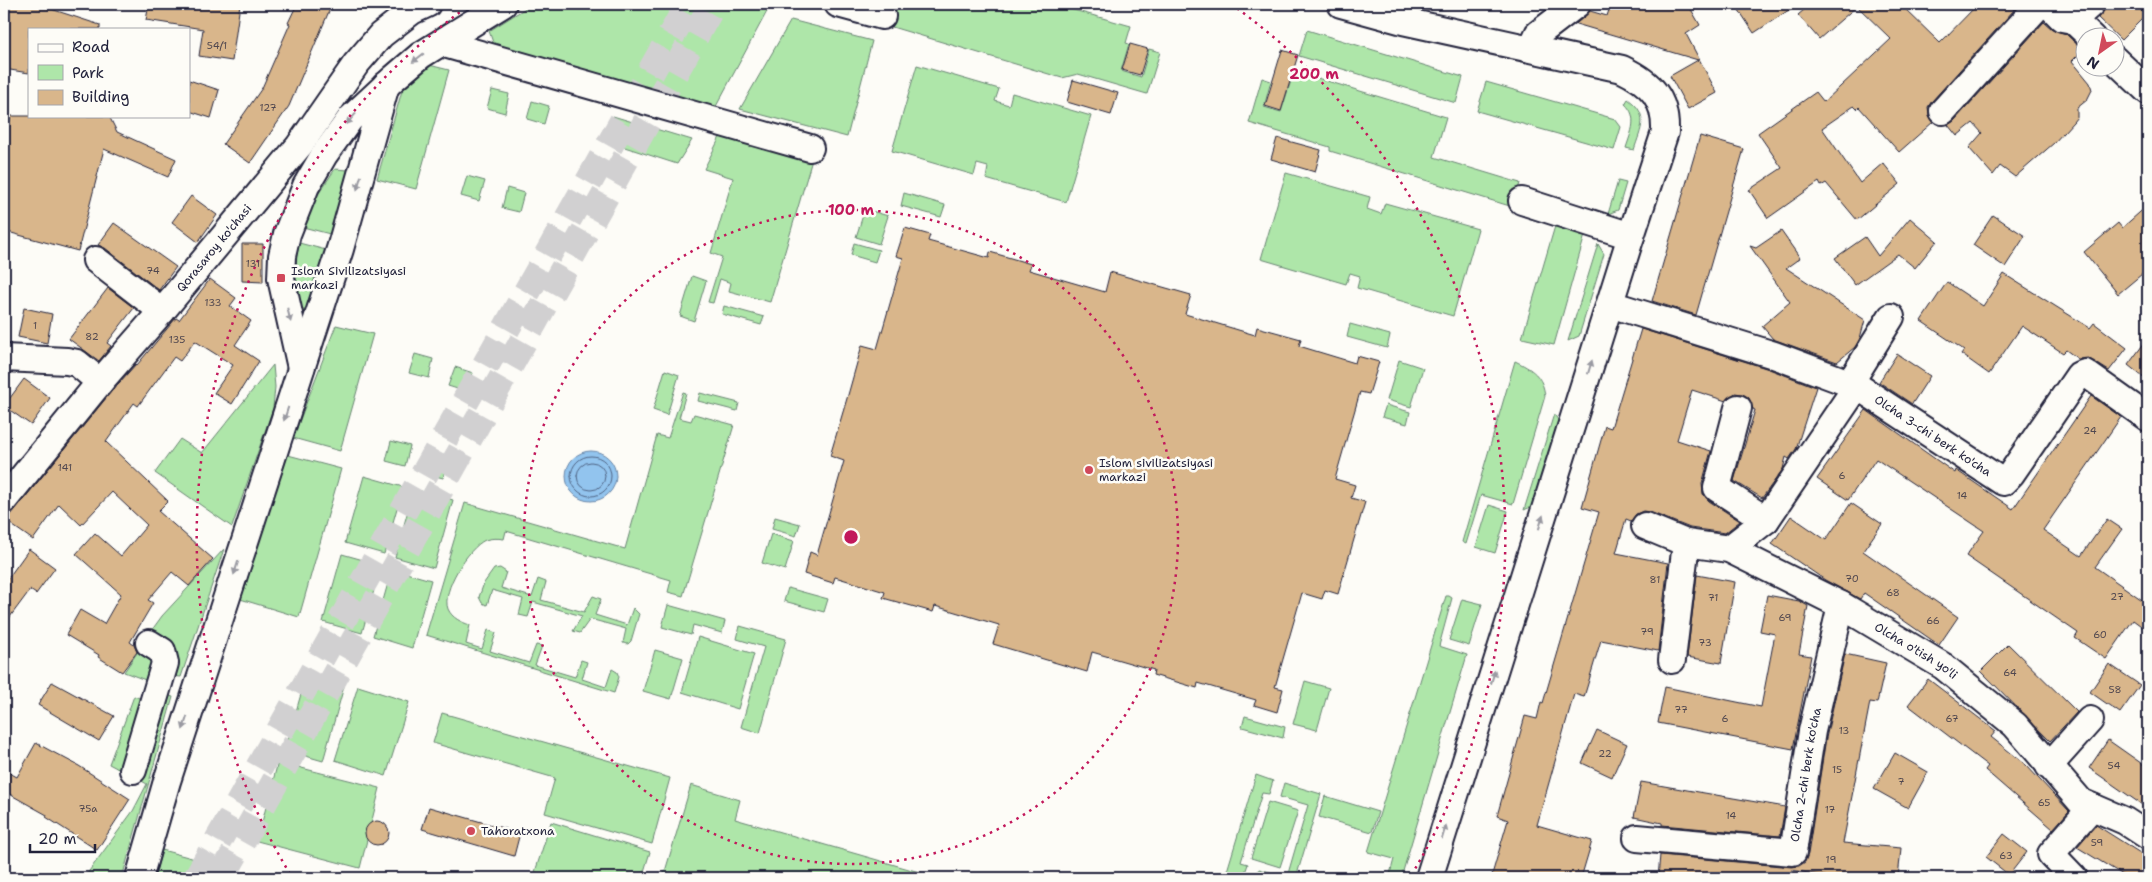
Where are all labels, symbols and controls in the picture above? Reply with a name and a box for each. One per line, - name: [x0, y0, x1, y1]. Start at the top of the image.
- legend: [28, 28, 190, 118]
- north arrow: [2074, 28, 2124, 78]
- text: Road: [72, 37, 110, 57]
- house number: 54/1: [207, 39, 227, 52]
- text: N: [2083, 52, 2102, 73]
- one-way arrow: [411, 53, 425, 63]
- text: Park: [72, 63, 104, 83]
- text: 200 m: [1289, 64, 1339, 84]
- text: Building: [72, 87, 129, 107]
- house number: 127: [260, 101, 276, 114]
- one-way arrow: [345, 113, 357, 125]
- one-way arrow: [354, 175, 362, 190]
- text: 100 m: [828, 200, 874, 220]
- street label: Qorasaroy ko'chasi: [173, 201, 255, 295]
- house number: 131: [246, 257, 260, 270]
- place label: Islom Sivilizatsiyasi markazi: [291, 263, 406, 293]
- house number: 74: [146, 264, 160, 277]
- marker: Islom Sivilizatsiyasi markazi: [275, 272, 287, 284]
- house number: 133: [204, 296, 222, 309]
- one-way arrow: [285, 308, 293, 323]
- house number: 1: [33, 319, 37, 332]
- house number: 82: [85, 330, 99, 343]
- house number: 135: [169, 333, 185, 346]
- one-way arrow: [1587, 359, 1595, 374]
- street label: Olcha 3-chi berk ko'cha: [1871, 392, 1995, 480]
- one-way arrow: [282, 407, 290, 422]
- house number: 24: [2083, 424, 2097, 437]
- place label: Islom sivilizatsiyasi markazi: [1099, 455, 1213, 485]
- house number: 141: [58, 461, 72, 474]
- marker: Islom sivilizatsiyasi markazi: [1083, 464, 1095, 476]
- house number: 6: [1839, 469, 1846, 482]
- house number: 14: [1957, 489, 1967, 502]
- one-way arrow: [1538, 514, 1546, 529]
- centre of rings: [842, 528, 860, 546]
- one-way arrow: [231, 561, 239, 576]
- house number: 70: [1845, 572, 1859, 585]
- house number: 81: [1650, 573, 1660, 586]
- house number: 68: [1886, 586, 1900, 599]
- house number: 27: [2110, 590, 2124, 603]
- house number: 71: [1708, 591, 1718, 604]
- house number: 69: [1778, 611, 1792, 624]
- house number: 66: [1926, 614, 1940, 627]
- street label: Olcha o'tish yo'li: [1872, 619, 1961, 683]
- house number: 79: [1640, 625, 1654, 638]
- house number: 60: [2093, 628, 2107, 641]
- house number: 73: [1698, 636, 1712, 649]
- house number: 64: [2003, 666, 2017, 679]
- one-way arrow: [1489, 669, 1497, 684]
- house number: 58: [2109, 683, 2121, 696]
- house number: 77: [1674, 703, 1688, 716]
- street label: Olcha 2-chi berk ko'cha: [1787, 705, 1825, 843]
- house number: 6: [1722, 712, 1729, 725]
- house number: 67: [1946, 712, 1958, 725]
- one-way arrow: [181, 716, 189, 731]
- house number: 13: [1839, 724, 1849, 737]
- house number: 22: [1598, 747, 1612, 760]
- house number: 54: [2108, 759, 2120, 772]
- house number: 15: [1832, 763, 1842, 776]
- house number: 7: [1898, 775, 1905, 788]
- house number: 65: [2038, 796, 2050, 809]
- house number: 75a: [79, 802, 98, 815]
- house number: 17: [1825, 803, 1835, 816]
- house number: 14: [1726, 809, 1736, 822]
- scale bar: [30, 822, 95, 854]
- place label: Tahoratxona: [481, 823, 555, 839]
- one-way arrow: [1440, 824, 1448, 839]
- marker: Tahoratxona: [465, 825, 477, 837]
- text: 20 m: [38, 829, 77, 849]
- house number: 59: [2091, 836, 2103, 849]
- house number: 63: [1999, 849, 2013, 862]
- house number: 19: [1826, 853, 1836, 866]

